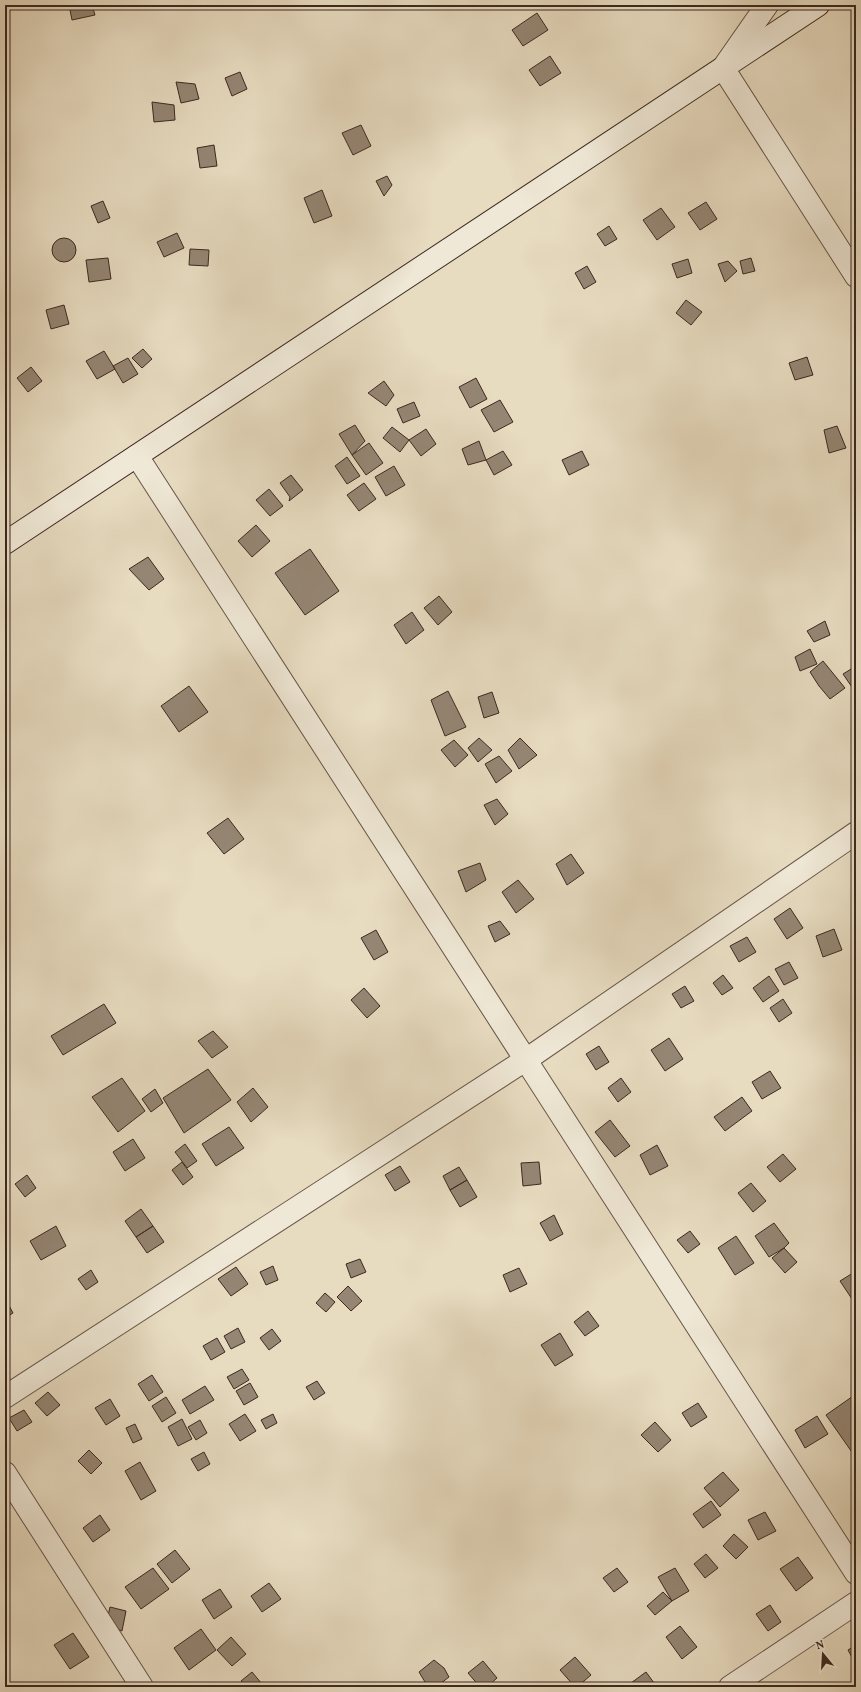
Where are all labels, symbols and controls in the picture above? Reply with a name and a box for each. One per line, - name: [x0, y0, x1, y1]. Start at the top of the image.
- north arrow: [803, 1634, 843, 1674]
- text: N: [814, 1638, 826, 1654]

